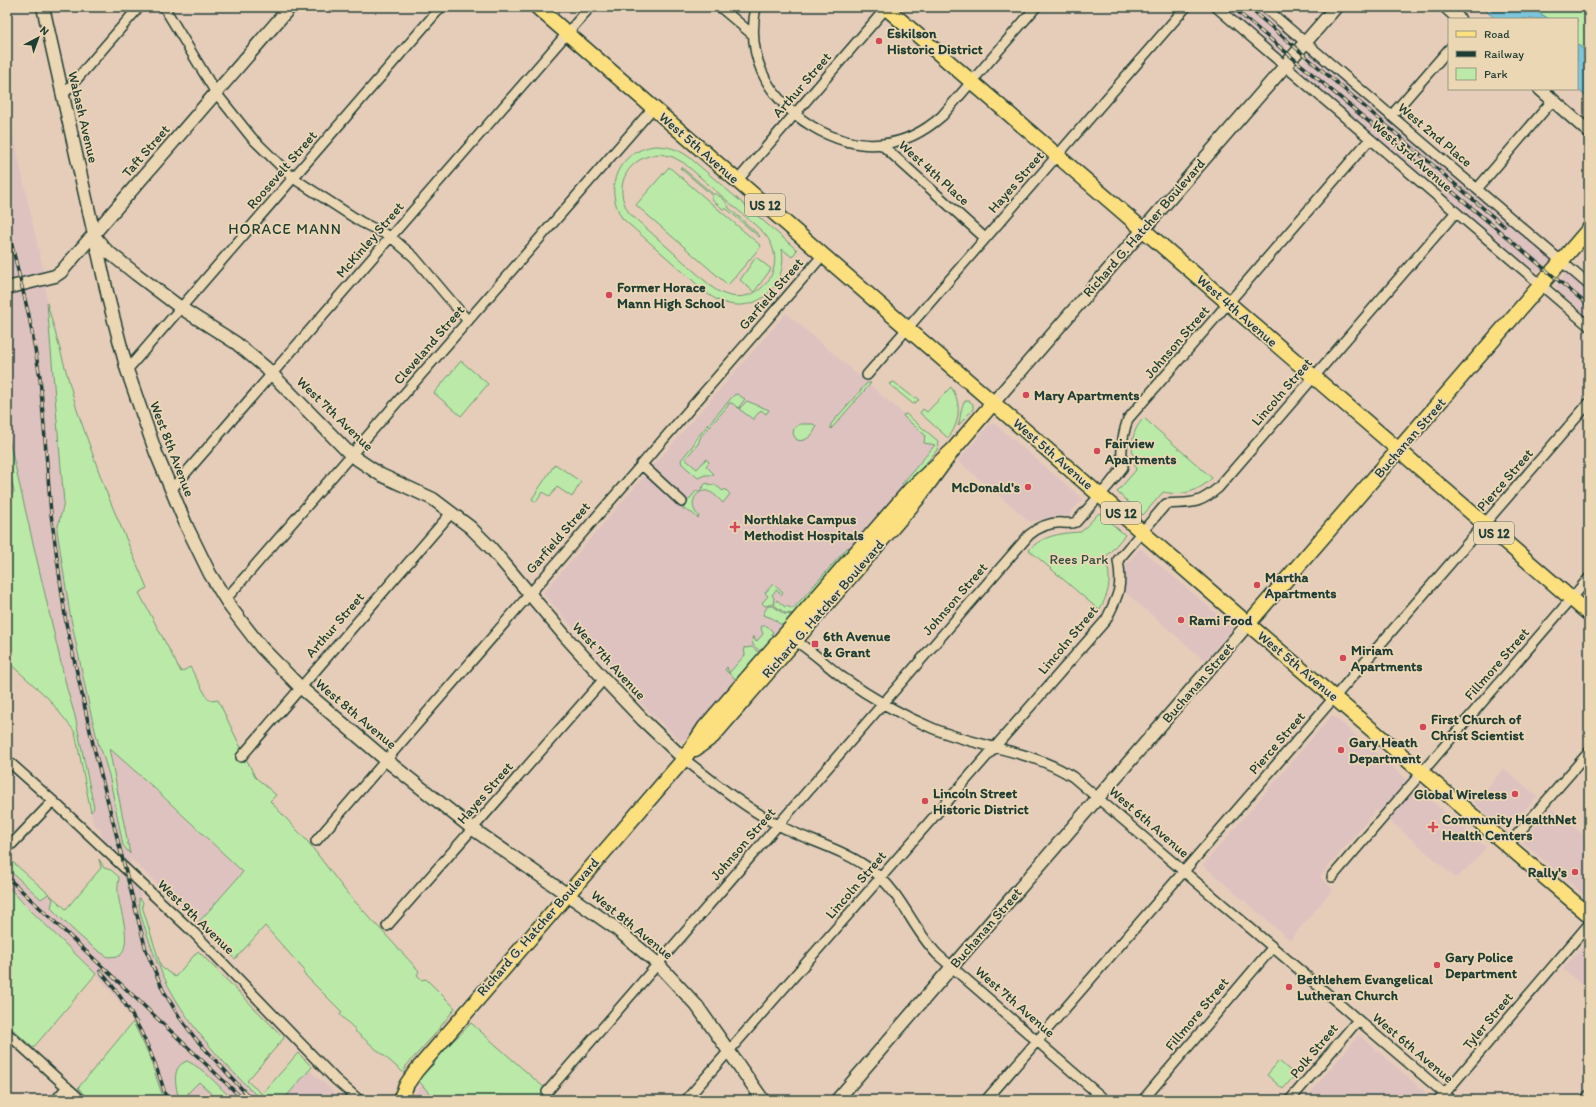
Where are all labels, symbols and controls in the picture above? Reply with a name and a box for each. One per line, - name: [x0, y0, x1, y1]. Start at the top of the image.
- north arrow: [18, 18, 58, 58]
- legend: [1448, 18, 1578, 90]
- text: N: [37, 23, 51, 38]
- place label: Eskilson Historic District: [887, 25, 984, 58]
- text: Road: [1484, 27, 1510, 41]
- marker: Eskilson Historic District: [874, 36, 884, 46]
- text: Railway: [1484, 47, 1524, 61]
- street label: Arthur Street: [769, 49, 835, 121]
- text: Park: [1484, 67, 1508, 81]
- street label: Wabash Avenue: [64, 69, 102, 165]
- street label: West 2nd Place: [1395, 99, 1476, 171]
- street label: West 5th Avenue: [655, 109, 743, 188]
- street label: West 3rd Avenue: [1368, 116, 1456, 196]
- street label: Taft Street: [118, 121, 174, 181]
- street label: Roosevelt Street: [243, 127, 321, 213]
- street label: West 4th Place: [895, 137, 973, 210]
- street label: Hayes Street: [984, 147, 1048, 217]
- street label: Richard G. Hatcher Boulevard: [1079, 155, 1209, 301]
- road number: US 12: [745, 194, 785, 216]
- street label: McKinley Street: [332, 199, 408, 281]
- district label: HORACE MANN: [228, 220, 342, 238]
- street label: Garfield Street: [735, 255, 807, 333]
- street label: West 4th Avenue: [1193, 271, 1281, 351]
- place label: Former Horace Mann High School: [617, 279, 726, 312]
- marker: Former Horace Mann High School: [604, 290, 614, 300]
- street label: Cleveland Street: [390, 302, 468, 388]
- street label: Johnson Street: [1141, 302, 1213, 382]
- street label: Lincoln Street: [1248, 355, 1316, 429]
- street label: West 7th Avenue: [293, 373, 377, 455]
- place label: Mary Apartments: [1034, 387, 1140, 404]
- marker: Mary Apartments: [1021, 390, 1031, 400]
- street label: Buchanan Street: [1370, 394, 1450, 482]
- street label: West 8th Avenue: [146, 399, 198, 499]
- street label: West 5th Avenue: [1009, 415, 1097, 494]
- place label: Fairview Apartments: [1104, 435, 1177, 468]
- street label: Pierce Street: [1473, 445, 1537, 515]
- marker: Fairview Apartments: [1092, 446, 1102, 456]
- place label: McDonald's: [952, 479, 1020, 496]
- marker: McDonald's: [1023, 482, 1033, 492]
- street label: Garfield Street: [522, 499, 594, 577]
- road number: US 12: [1101, 502, 1141, 524]
- place label: Northlake Campus Methodist Hospitals: [744, 511, 864, 544]
- marker: Northlake Campus Methodist Hospitals: [729, 521, 741, 533]
- road number: US 12: [1474, 522, 1514, 544]
- street label: Richard G. Hatcher Boulevard: [758, 536, 888, 682]
- park label: Rees Park: [1050, 551, 1109, 568]
- street label: Johnson Street: [919, 559, 991, 639]
- place label: Martha Apartments: [1264, 569, 1337, 602]
- marker: Martha Apartments: [1252, 580, 1262, 590]
- street label: Arthur Street: [302, 589, 368, 661]
- street label: Lincoln Street: [1034, 602, 1102, 678]
- place label: Rami Food: [1189, 612, 1253, 629]
- marker: Rami Food: [1176, 615, 1186, 625]
- street label: West 7th Avenue: [569, 619, 650, 704]
- street label: Fillmore Street: [1461, 624, 1533, 704]
- street label: West 5th Avenue: [1254, 627, 1342, 705]
- place label: 6th Avenue & Grant: [823, 628, 891, 661]
- marker: 6th Avenue & Grant: [810, 639, 820, 649]
- street label: Buchanan Street: [1158, 639, 1238, 727]
- place label: Miriam Apartments: [1350, 642, 1423, 675]
- marker: Miriam Apartments: [1338, 653, 1348, 663]
- street label: West 8th Avenue: [312, 675, 400, 753]
- street label: Pierce Street: [1245, 708, 1309, 778]
- place label: First Church of Christ Scientist: [1431, 711, 1525, 744]
- marker: First Church of Christ Scientist: [1418, 722, 1428, 732]
- place label: Gary Heath Department: [1349, 734, 1422, 767]
- marker: Gary Heath Department: [1336, 745, 1346, 755]
- street label: Hayes Street: [453, 758, 517, 828]
- street label: West 6th Avenue: [1105, 783, 1193, 862]
- place label: Lincoln Street Historic District: [933, 785, 1030, 818]
- place label: Global Wireless: [1414, 786, 1507, 803]
- marker: Global Wireless: [1510, 789, 1520, 799]
- marker: Lincoln Street Historic District: [920, 796, 930, 806]
- street label: Johnson Street: [707, 804, 779, 884]
- place label: Community HealthNet Health Centers: [1442, 811, 1577, 844]
- marker: Community HealthNet Health Centers: [1427, 821, 1439, 833]
- street label: Lincoln Street: [822, 848, 890, 922]
- street label: Richard G. Hatcher Boulevard: [473, 854, 603, 1000]
- place label: Rally's: [1528, 864, 1567, 881]
- marker: Rally's: [1570, 867, 1580, 877]
- street label: West 9th Avenue: [154, 876, 238, 958]
- street label: Buchanan Street: [946, 884, 1026, 972]
- street label: West 8th Avenue: [587, 887, 677, 963]
- place label: Gary Police Department: [1445, 949, 1518, 982]
- marker: Gary Police Department: [1432, 960, 1442, 970]
- street label: West 7th Avenue: [972, 963, 1059, 1041]
- place label: Bethlehem Evangelical Lutheran Church: [1297, 971, 1434, 1004]
- street label: Fillmore Street: [1161, 974, 1233, 1054]
- marker: Bethlehem Evangelical Lutheran Church: [1284, 982, 1294, 992]
- street label: Tyler Street: [1459, 989, 1517, 1053]
- street label: West 6th Avenue: [1369, 1009, 1457, 1087]
- street label: Polk Street: [1286, 1020, 1342, 1082]

